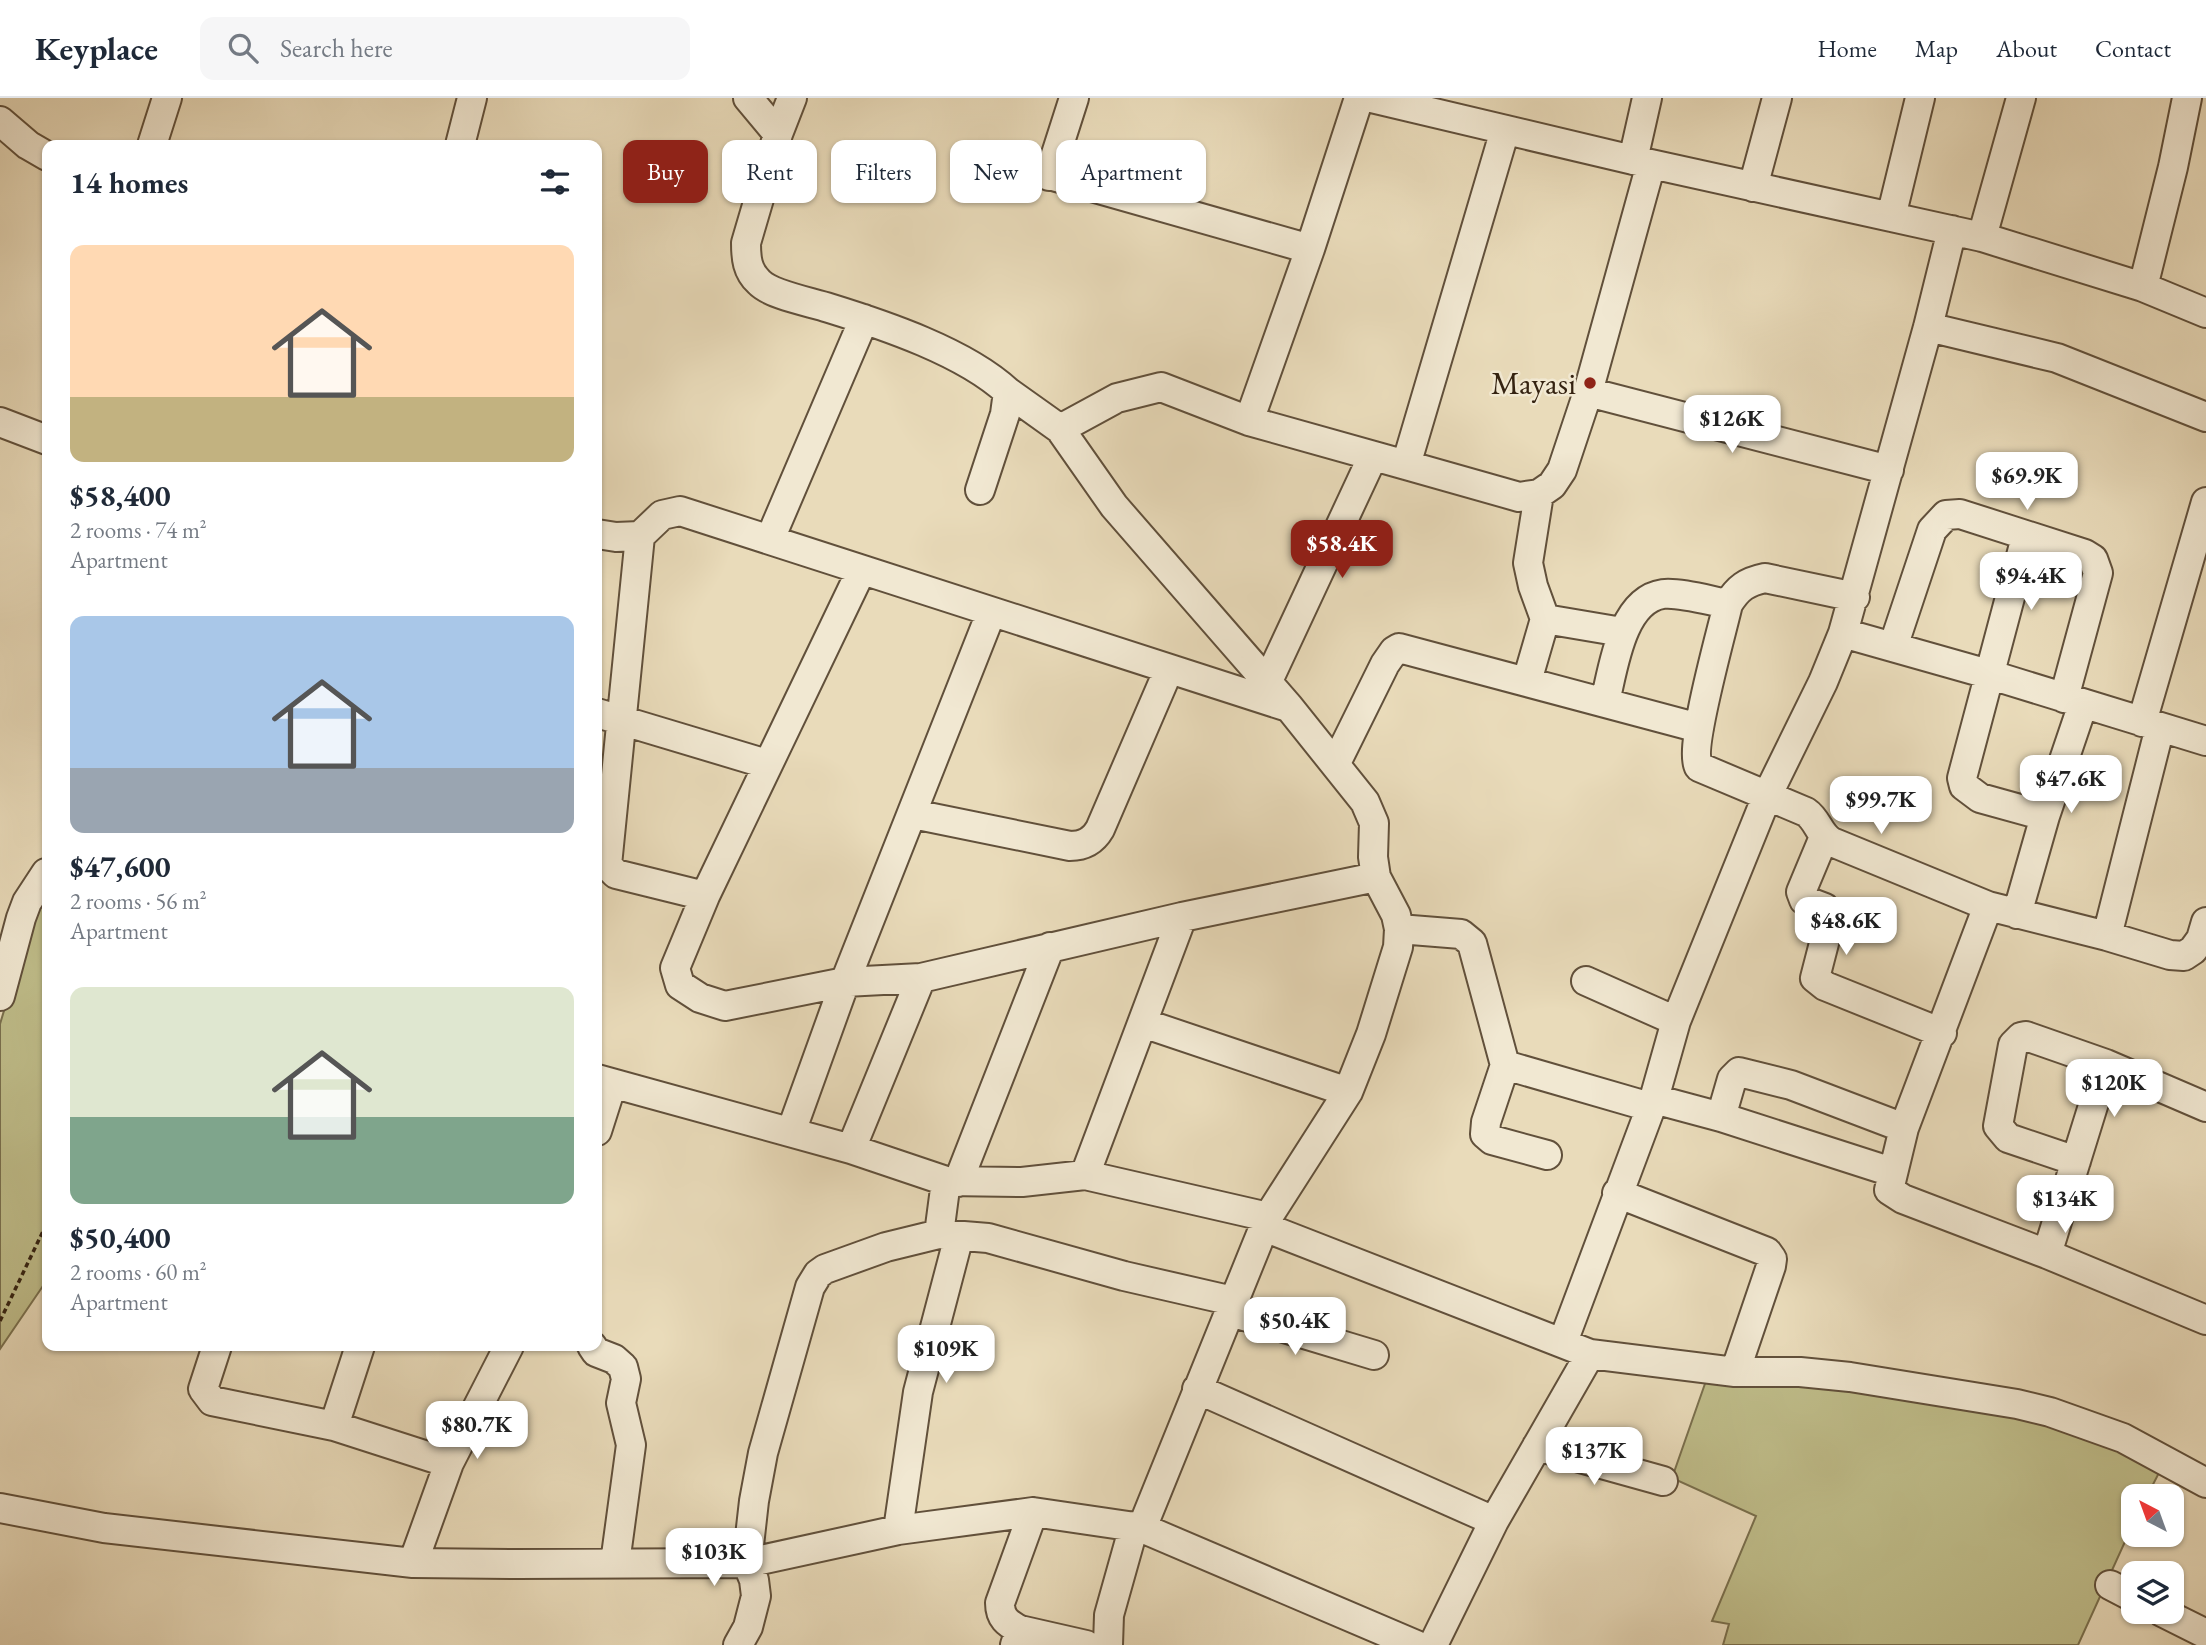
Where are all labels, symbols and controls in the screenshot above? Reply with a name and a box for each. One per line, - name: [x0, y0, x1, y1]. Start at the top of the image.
- search box: [200, 17, 690, 80]
- text: Keyplace: [35, 27, 158, 70]
- icon: search: [224, 29, 262, 67]
- text: Search here: [280, 31, 393, 65]
- text: Home: [1817, 33, 1877, 64]
- text: Map: [1915, 33, 1958, 64]
- text: About: [1996, 33, 2057, 64]
- text: Contact: [2095, 33, 2171, 64]
- chip: Buy: [623, 140, 708, 203]
- chip: Rent: [722, 140, 817, 203]
- chip: Filters: [831, 140, 936, 203]
- chip: New: [950, 140, 1042, 203]
- chip: Apartment: [1056, 140, 1206, 203]
- text: 14 homes: [70, 163, 188, 202]
- icon: filters: [536, 163, 574, 201]
- icon: home: [259, 290, 385, 416]
- place label: Mayasi: [1491, 362, 1576, 404]
- marker: Mayasi: [1582, 375, 1598, 391]
- pin: $126K: [1683, 396, 1781, 455]
- text: $126K: [1700, 403, 1764, 433]
- pin: $69.9K: [1970, 452, 2084, 512]
- text: $69.9K: [1992, 460, 2062, 490]
- text: $58,400: [70, 476, 171, 515]
- text: 2 rooms · 74 m²: [70, 515, 207, 545]
- pin: $58.4K: [1285, 520, 1399, 580]
- text: $58.4K: [1307, 528, 1377, 558]
- text: Apartment: [70, 545, 168, 575]
- pin: $94.4K: [1974, 552, 2088, 612]
- text: $94.4K: [1996, 560, 2066, 590]
- icon: home: [259, 661, 385, 787]
- pin: $47.6K: [2014, 756, 2128, 815]
- text: $47.6K: [2036, 763, 2106, 793]
- pin: $99.7K: [1824, 776, 1938, 836]
- text: $99.7K: [1846, 784, 1916, 814]
- text: $47,600: [70, 847, 171, 886]
- text: 2 rooms · 56 m²: [70, 886, 207, 916]
- pin: $48.6K: [1789, 898, 1903, 957]
- text: $48.6K: [1811, 905, 1881, 935]
- text: Apartment: [70, 916, 168, 946]
- icon: home: [259, 1032, 385, 1158]
- pin: $120K: [2065, 1060, 2163, 1119]
- text: $120K: [2082, 1067, 2146, 1097]
- pin: $134K: [2016, 1176, 2114, 1235]
- text: $134K: [2033, 1183, 2097, 1213]
- text: $50,400: [70, 1218, 171, 1257]
- text: 2 rooms · 60 m²: [70, 1257, 207, 1287]
- text: Apartment: [70, 1287, 168, 1317]
- pin: $50.4K: [1238, 1298, 1352, 1357]
- text: $50.4K: [1260, 1305, 1330, 1335]
- pin: $109K: [897, 1326, 995, 1385]
- text: $109K: [914, 1333, 978, 1363]
- pin: $80.7K: [420, 1402, 534, 1461]
- text: $80.7K: [442, 1409, 512, 1439]
- pin: $137K: [1545, 1428, 1643, 1487]
- text: $137K: [1562, 1435, 1626, 1465]
- north arrow: [2121, 1484, 2184, 1547]
- map controls: [2121, 1484, 2184, 1624]
- pin: $103K: [665, 1528, 763, 1588]
- text: $103K: [682, 1536, 746, 1566]
- button: layers: [2121, 1561, 2184, 1624]

